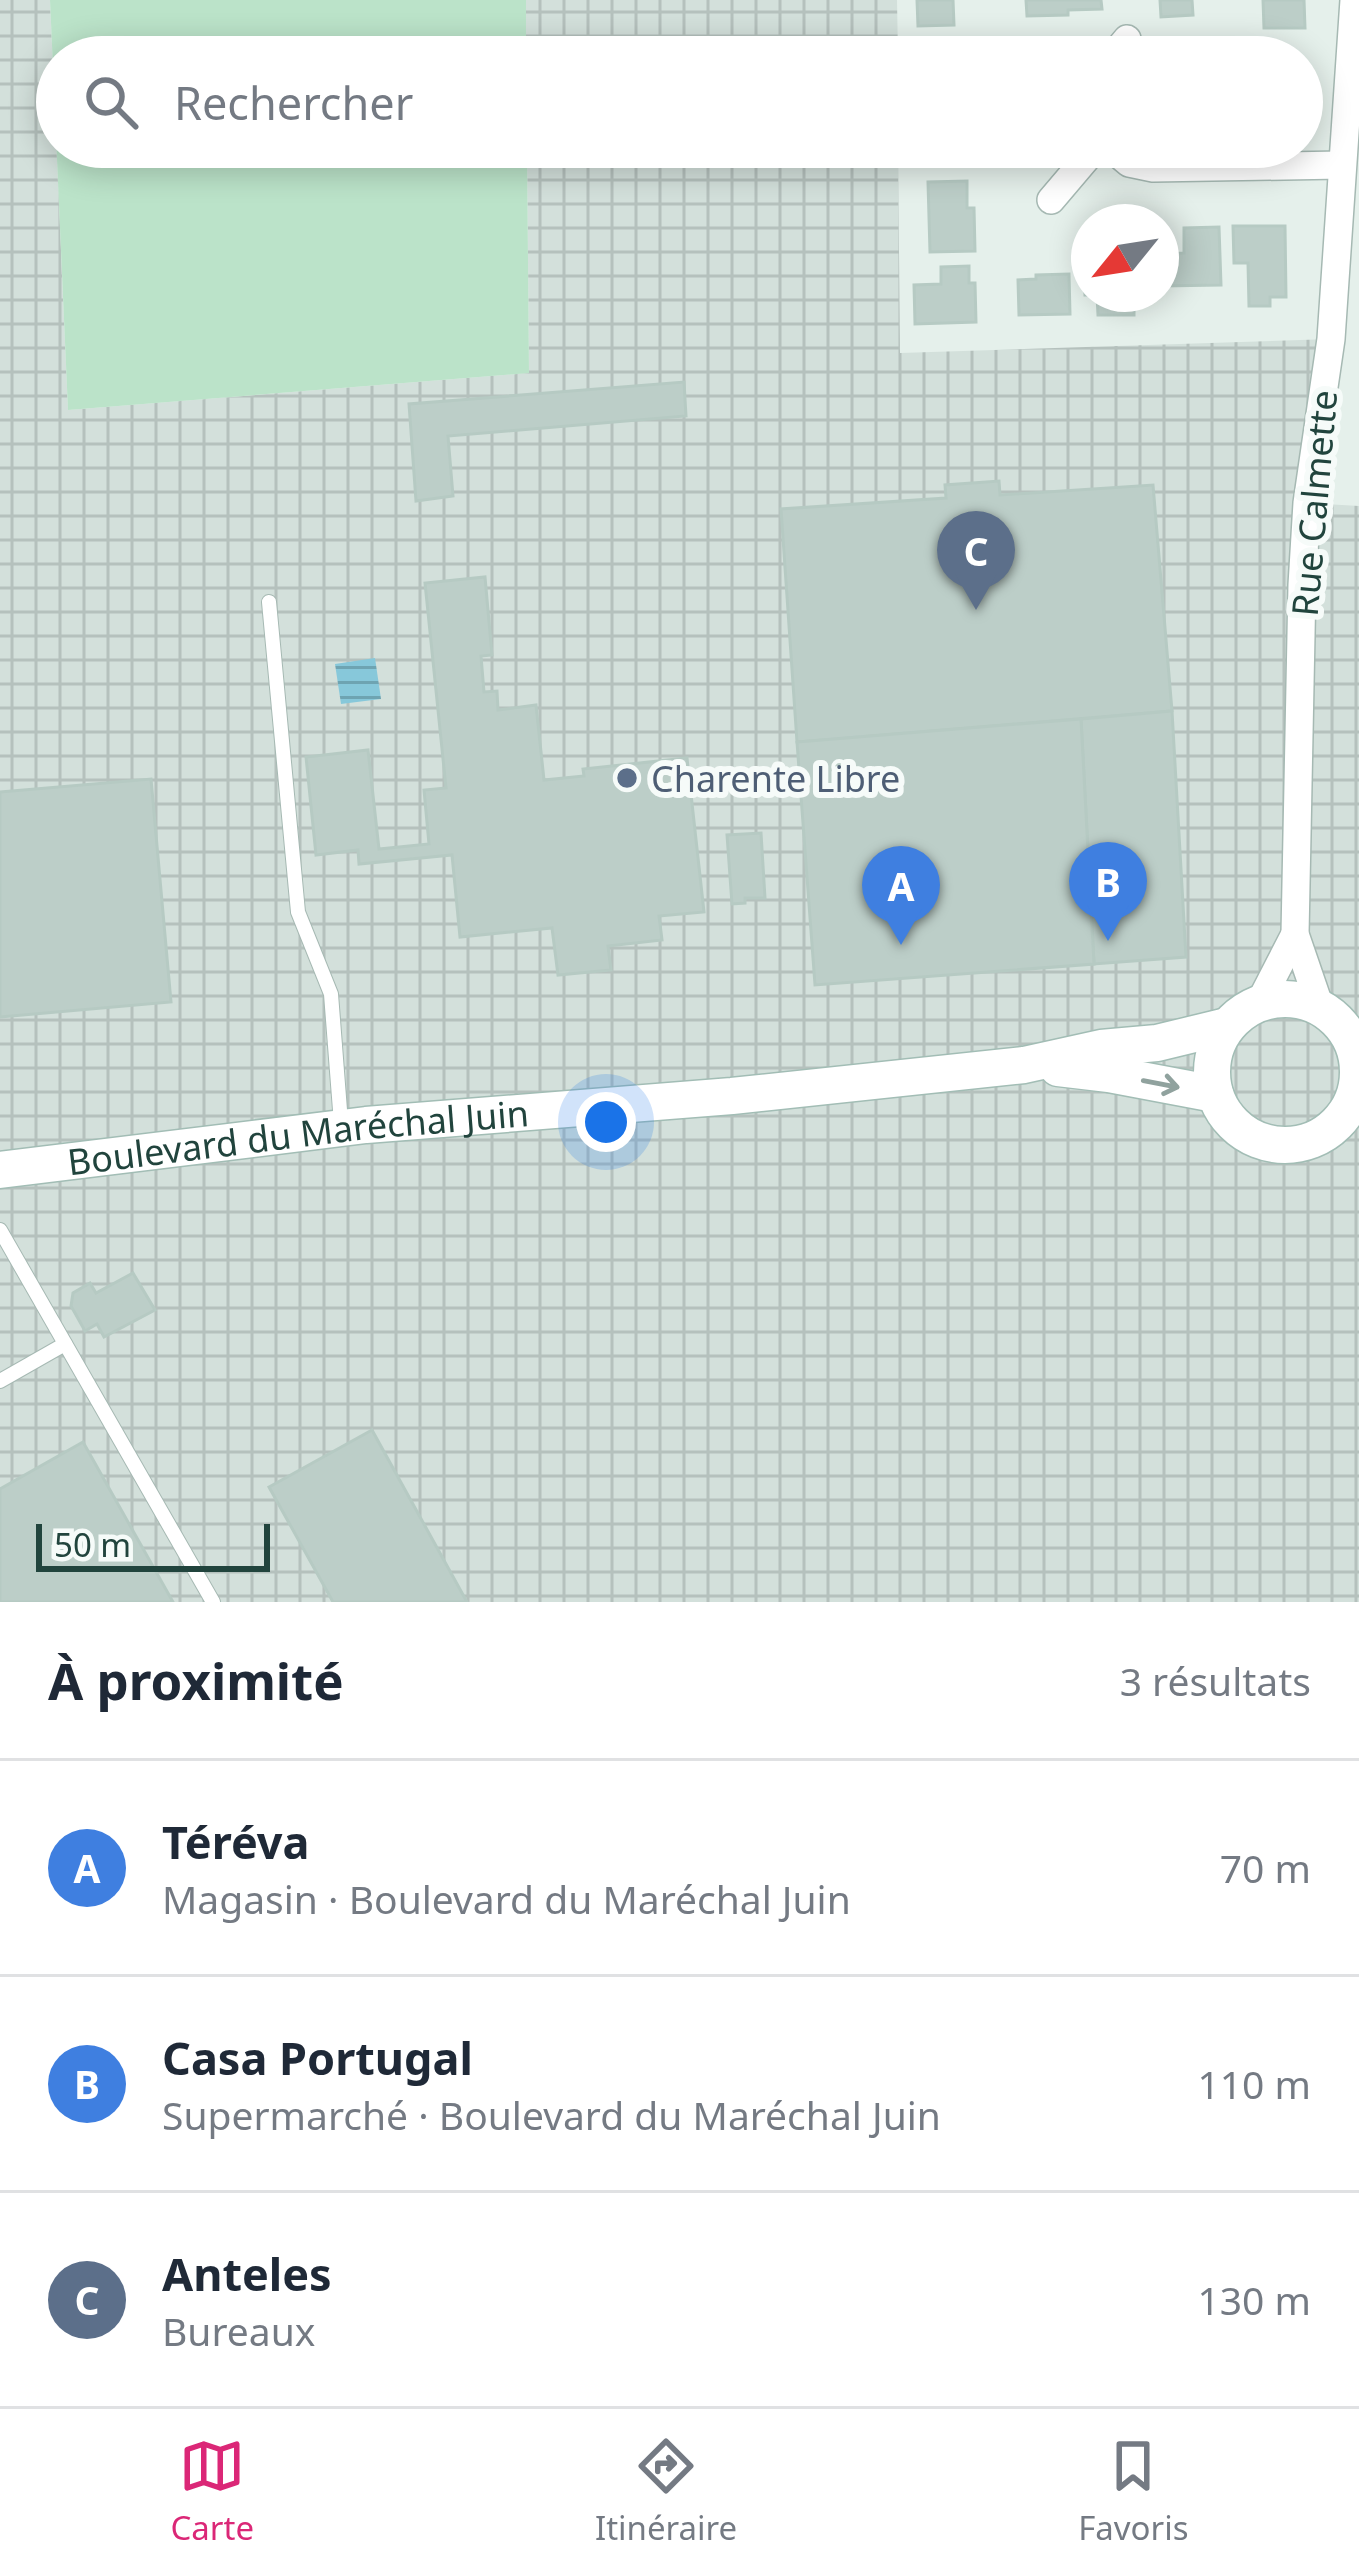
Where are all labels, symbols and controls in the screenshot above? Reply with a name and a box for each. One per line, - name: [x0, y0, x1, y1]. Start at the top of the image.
- search box: [36, 36, 1323, 168]
- icon: search: [78, 69, 144, 135]
- text: Rechercher: [174, 72, 413, 133]
- north arrow: [1071, 204, 1179, 312]
- street label: Rue Calmette: [1280, 388, 1348, 618]
- pin: C: [937, 511, 1015, 610]
- place label: Charente Libre: [651, 754, 900, 803]
- marker: Charente Libre: [614, 765, 640, 791]
- pin: B: [1069, 842, 1147, 941]
- pin: A: [862, 846, 940, 945]
- one-way arrow: [1141, 1074, 1180, 1096]
- street label: Boulevard du Maréchal Juin: [65, 1088, 530, 1186]
- your location: [576, 1092, 636, 1152]
- scale bar: [36, 1518, 270, 1571]
- text: 50 m: [54, 1522, 131, 1567]
- text: À proximité: [48, 1645, 344, 1715]
- text: 3 résultats: [1120, 1654, 1311, 1707]
- text: Téréva: [162, 1811, 310, 1872]
- text: A: [74, 1841, 101, 1894]
- text: 70 m: [1220, 1841, 1311, 1894]
- text: Magasin · Boulevard du Maréchal Juin: [162, 1872, 851, 1925]
- text: Casa Portugal: [162, 2027, 473, 2088]
- text: B: [74, 2057, 100, 2110]
- text: 110 m: [1197, 2057, 1311, 2110]
- text: Supermarché · Boulevard du Maréchal Juin: [162, 2088, 941, 2141]
- text: Anteles: [162, 2243, 332, 2304]
- text: C: [74, 2273, 100, 2326]
- text: 130 m: [1197, 2273, 1311, 2326]
- text: Bureaux: [162, 2304, 315, 2357]
- tab: Carte: [170, 2433, 254, 2550]
- tab: Itinéraire: [595, 2433, 737, 2550]
- tab: Favoris: [1078, 2433, 1188, 2550]

